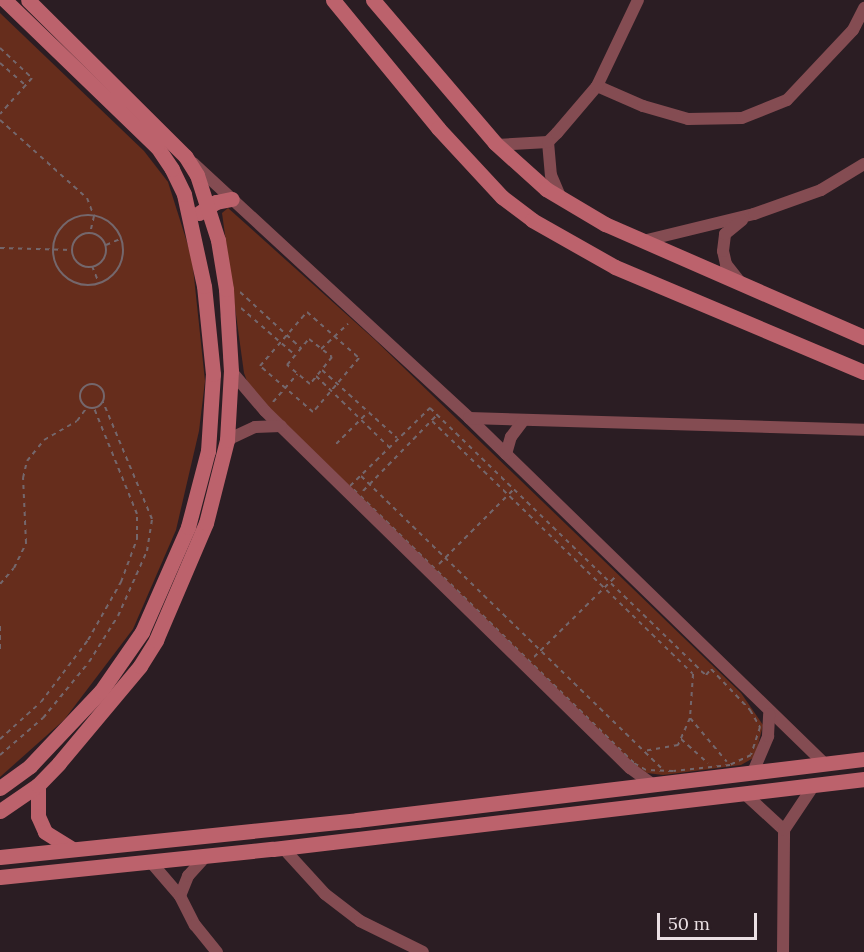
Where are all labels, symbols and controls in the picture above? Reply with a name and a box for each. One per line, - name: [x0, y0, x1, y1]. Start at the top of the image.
- scale bar: [660, 901, 760, 939]
- text: 50 m: [668, 912, 710, 935]

